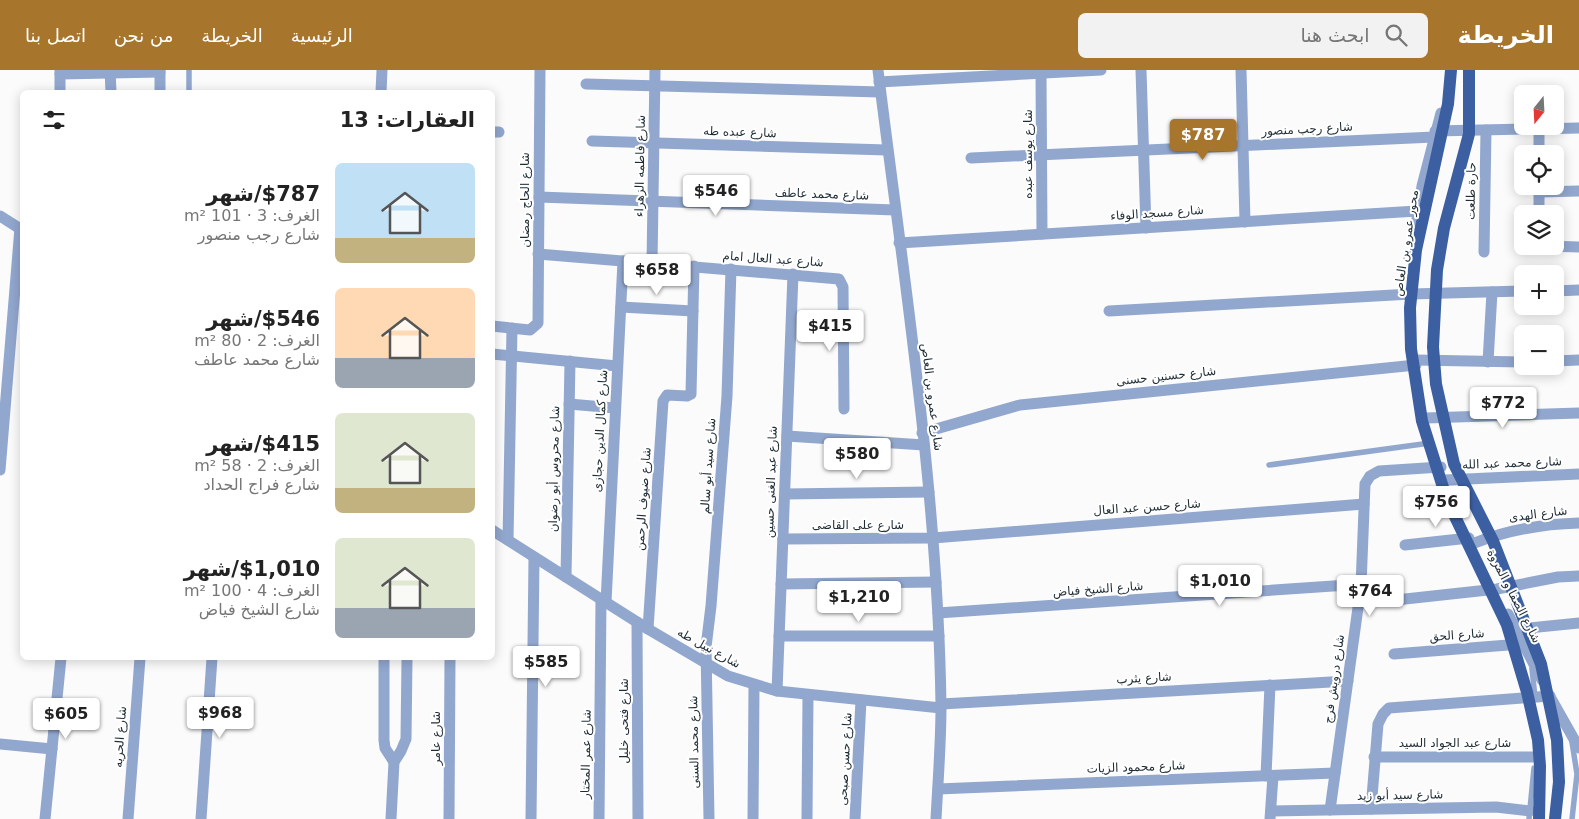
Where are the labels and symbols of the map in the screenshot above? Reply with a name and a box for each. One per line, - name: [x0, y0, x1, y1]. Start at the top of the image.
- north arrow: [1514, 85, 1564, 135]
- street label: شارع يوسف عبده: [1021, 109, 1036, 199]
- street label: شارع فاطمه الزهراء: [632, 115, 649, 217]
- pin: $787: [1173, 118, 1233, 161]
- street label: شارع رجب منصور: [1260, 120, 1353, 139]
- street label: شارع عبده طه: [703, 124, 777, 141]
- street label: شارع الحاج رمضان: [518, 152, 533, 248]
- street label: حارة طلعت: [1463, 162, 1480, 220]
- pin: $546: [686, 174, 746, 217]
- street label: شارع محمد عاطف: [774, 185, 869, 204]
- street label: محور عمرو بن العاص: [1391, 189, 1422, 297]
- street label: شارع مسجد الوفاء: [1110, 203, 1204, 224]
- street label: شارع عبد العال امام: [722, 248, 824, 271]
- pin: $658: [627, 254, 687, 296]
- pin: $415: [800, 310, 860, 352]
- street label: شارع عمرو بن العاص: [917, 343, 946, 452]
- street label: شارع حسنين حسنى: [1115, 364, 1217, 389]
- street label: شارع كمال الدين حجازى: [590, 369, 611, 493]
- pin: $772: [1473, 386, 1533, 429]
- street label: شارع محروس أبو رضوان: [545, 406, 563, 532]
- street label: شارع سيد أبو سالم: [697, 417, 719, 515]
- street label: شارع عبد الغنى حسين: [762, 426, 781, 538]
- pin: $580: [827, 438, 887, 480]
- street label: شارع ضيوف الرحمن: [632, 447, 655, 551]
- street label: شارع محمد عبد الله: [1462, 454, 1562, 473]
- pin: $756: [1406, 486, 1466, 528]
- street label: شارع حسن عبد العال: [1093, 496, 1201, 519]
- street label: شارع الهدى: [1508, 503, 1568, 526]
- street label: شارع على القاضى: [812, 518, 904, 533]
- street label: شارع الصفا و المروة: [1483, 547, 1544, 646]
- pin: $1,010: [1179, 564, 1261, 607]
- pin: $764: [1340, 574, 1400, 617]
- street label: شارع الشيخ فياض: [1052, 579, 1144, 600]
- pin: $1,210: [818, 580, 900, 623]
- street label: شارع نبيل طه: [675, 625, 743, 672]
- street label: شارع الحق: [1429, 626, 1485, 645]
- street label: شارع درويش فرج: [1321, 633, 1348, 725]
- pin: $585: [516, 646, 576, 688]
- street label: شارع يثرب: [1116, 670, 1172, 687]
- street label: شارع فتحى خليل: [617, 678, 632, 764]
- street label: شارع محمد السنى: [686, 695, 703, 789]
- pin: $968: [190, 696, 250, 739]
- pin: $605: [36, 698, 96, 740]
- street label: شارع الحريه: [111, 706, 130, 768]
- street label: شارع عمر المختار: [578, 709, 595, 800]
- street label: شارع عامر: [429, 711, 444, 766]
- street label: شارع حسن صبحى: [836, 712, 855, 806]
- street label: شارع عبد الجواد السيد: [1399, 736, 1511, 751]
- street label: شارع محمود الزيات: [1086, 758, 1186, 777]
- street label: شارع سيد أبو زيد: [1357, 786, 1443, 804]

